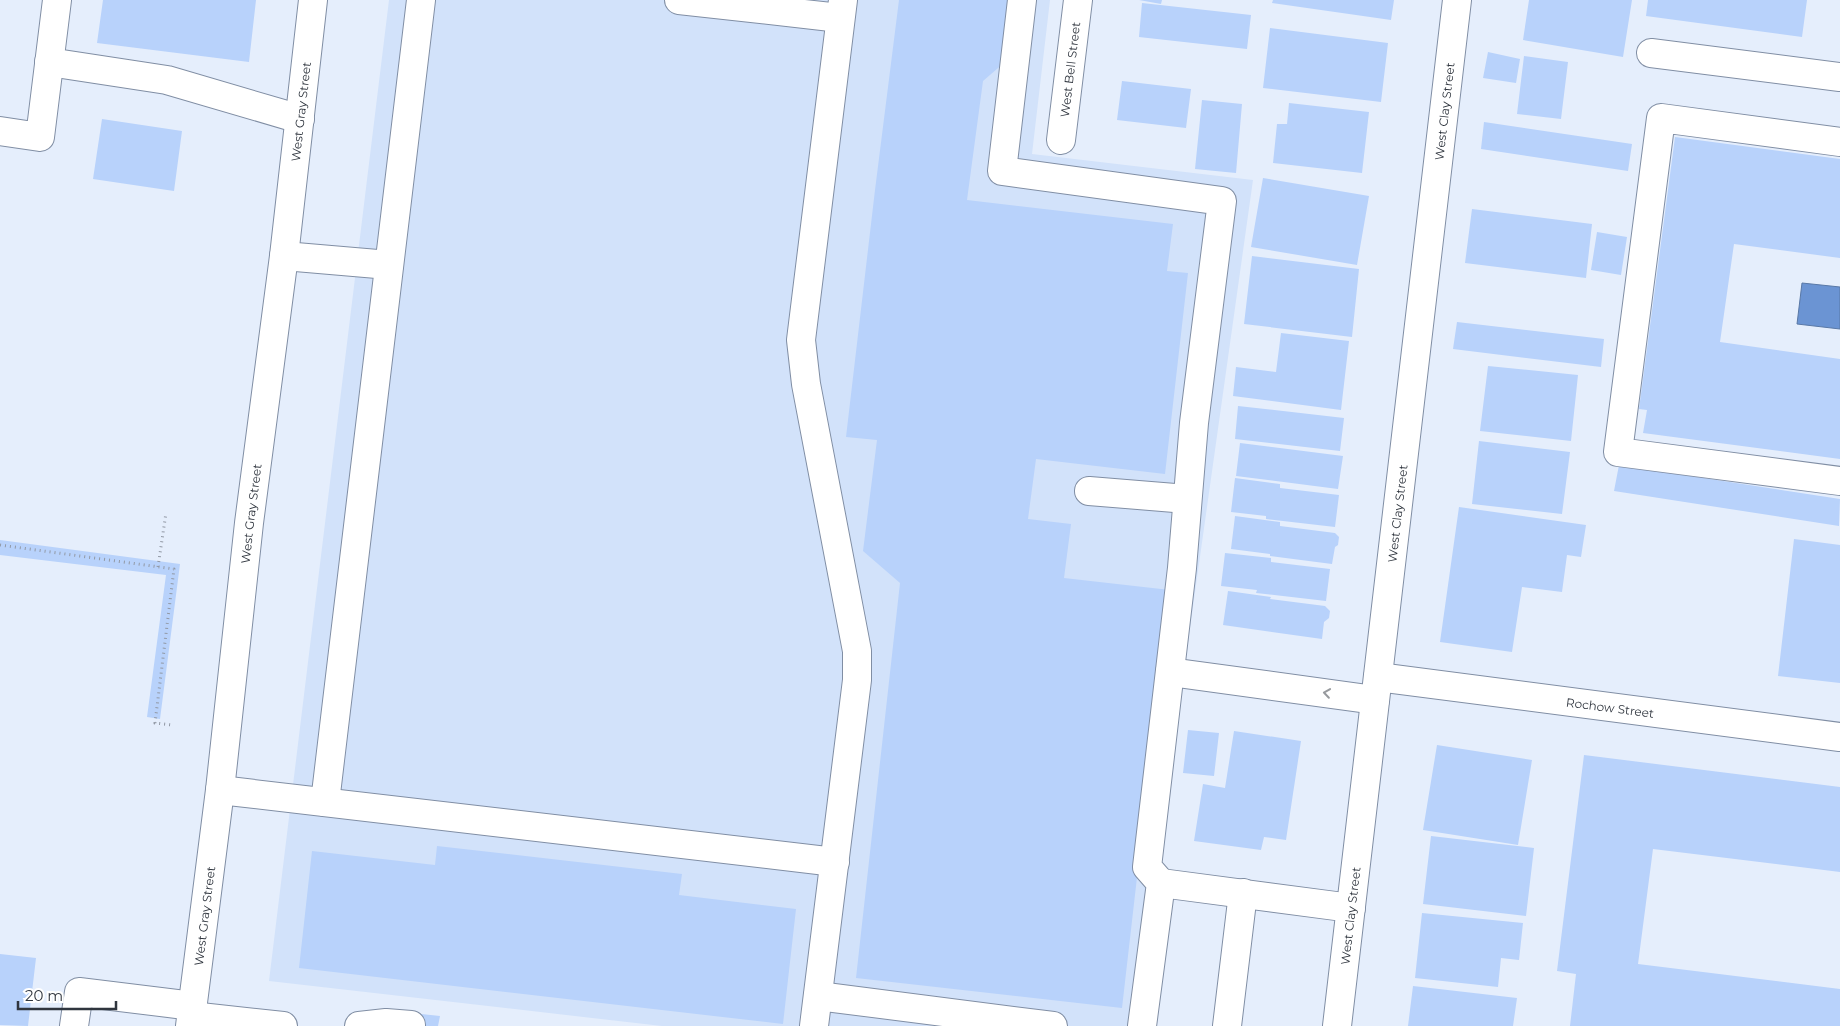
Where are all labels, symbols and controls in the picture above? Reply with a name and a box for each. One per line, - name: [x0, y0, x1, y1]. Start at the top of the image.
- street label: West Bell Street: [1056, 21, 1083, 118]
- street label: West Gray Street: [287, 61, 313, 162]
- street label: West Clay Street: [1431, 61, 1457, 161]
- street label: West Gray Street: [237, 463, 264, 564]
- street label: West Clay Street: [1384, 464, 1410, 563]
- one-way arrow: [1323, 689, 1331, 699]
- street label: Rochow Street: [1565, 694, 1655, 720]
- street label: West Gray Street: [190, 865, 218, 967]
- street label: West Clay Street: [1337, 866, 1363, 966]
- scale bar: [18, 978, 115, 1010]
- text: 20 m: [25, 986, 63, 1005]

